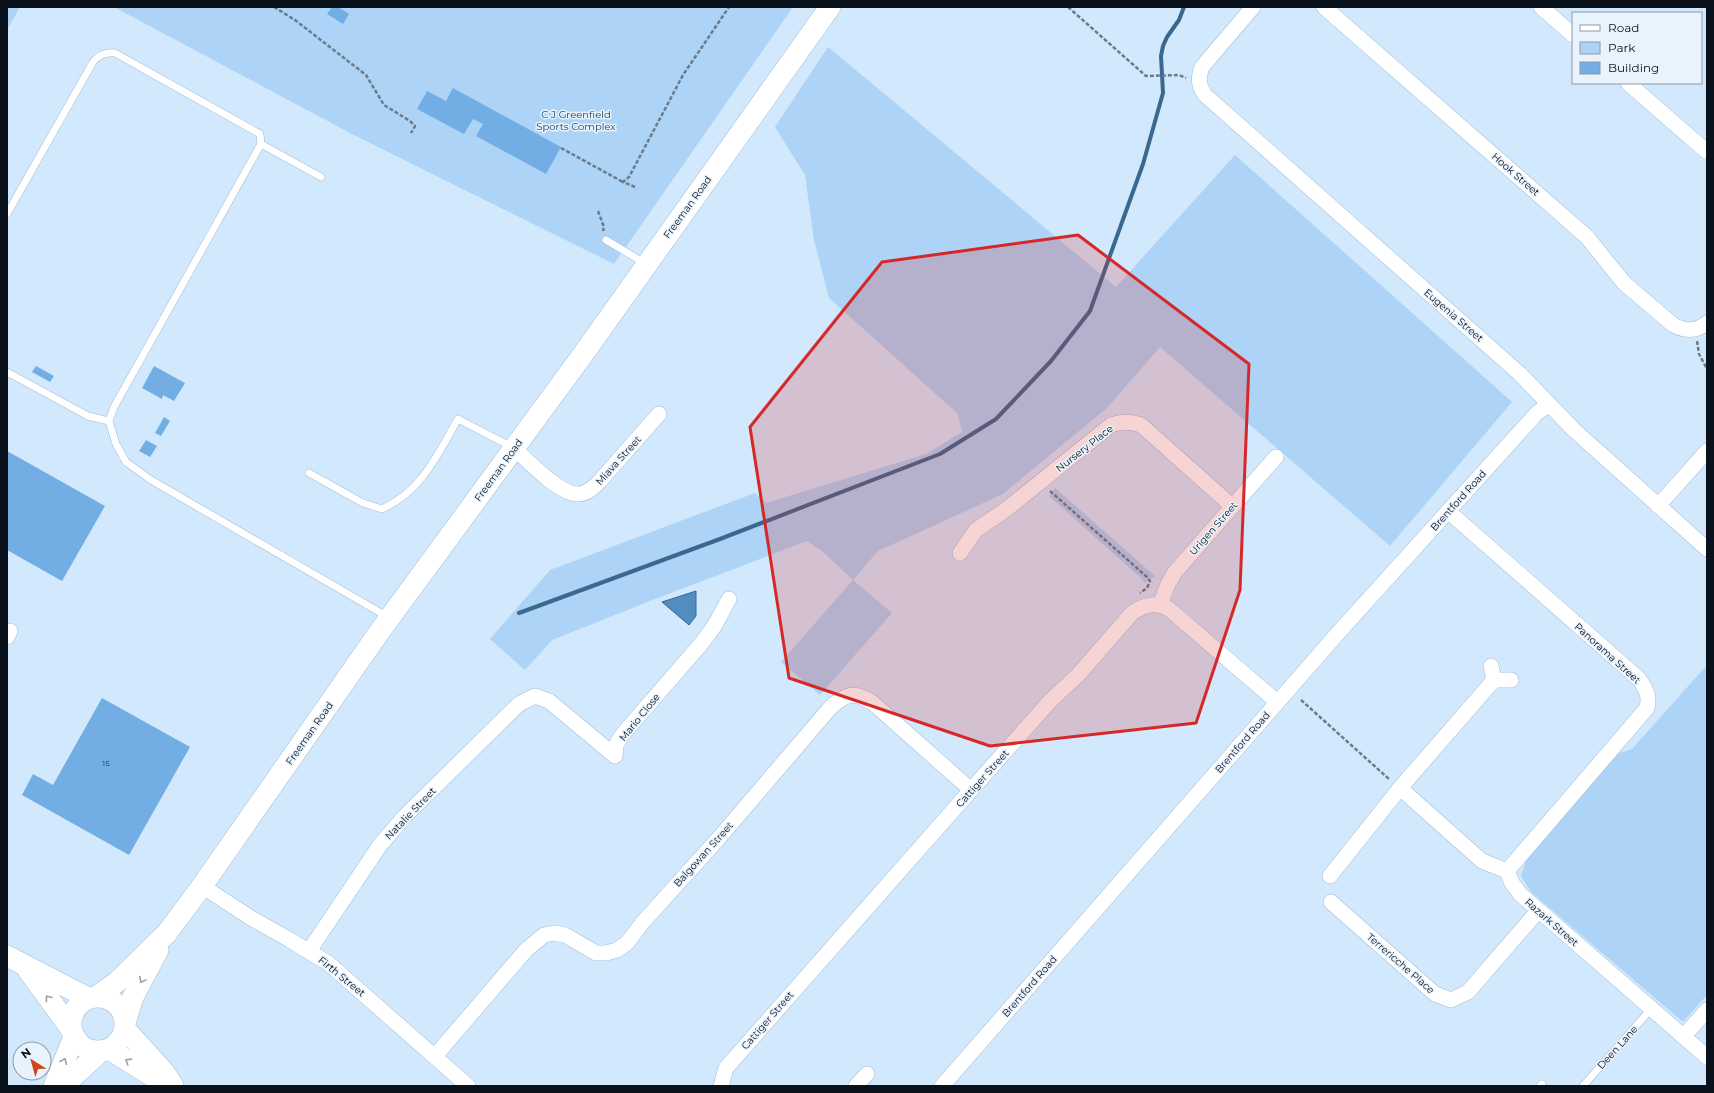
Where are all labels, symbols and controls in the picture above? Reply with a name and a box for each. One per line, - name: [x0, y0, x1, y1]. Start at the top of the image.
- legend: [1572, 12, 1702, 84]
- text: Road: [1608, 20, 1639, 35]
- text: Park: [1608, 40, 1636, 55]
- text: Building: [1608, 60, 1659, 75]
- park label: C J Greenfield Sports Complex: [536, 108, 616, 133]
- street label: Hook Street: [1489, 150, 1542, 199]
- street label: Freeman Road: [660, 173, 714, 241]
- street label: Eugenia Street: [1421, 286, 1486, 345]
- street label: Nursery Place: [1053, 422, 1116, 475]
- street label: Miava Street: [593, 433, 644, 488]
- street label: Freeman Road: [471, 436, 525, 504]
- street label: Brentford Road: [1428, 467, 1489, 533]
- street label: Urigen Street: [1186, 499, 1240, 558]
- street label: Panorama Street: [1572, 620, 1644, 687]
- street label: Mario Close: [616, 691, 663, 744]
- street label: Freeman Road: [283, 699, 336, 767]
- street label: Brentford Road: [1212, 709, 1273, 776]
- street label: Cattiger Street: [953, 747, 1012, 810]
- house number: 15: [102, 758, 110, 768]
- street label: Natalie Street: [382, 784, 439, 842]
- street label: Balgowan Street: [671, 819, 736, 890]
- street label: Razark Street: [1522, 896, 1581, 949]
- street label: Terrericche Place: [1364, 930, 1437, 996]
- street label: Firth Street: [316, 953, 368, 999]
- street label: Brentford Road: [999, 953, 1060, 1020]
- one-way arrow: [139, 976, 147, 983]
- street label: Cattiger Street: [738, 988, 796, 1052]
- one-way arrow: [45, 995, 53, 1002]
- street label: Deen Lane: [1594, 1023, 1640, 1072]
- north arrow: [12, 1041, 52, 1081]
- text: N: [18, 1045, 34, 1061]
- one-way arrow: [59, 1058, 67, 1066]
- one-way arrow: [126, 1059, 133, 1066]

